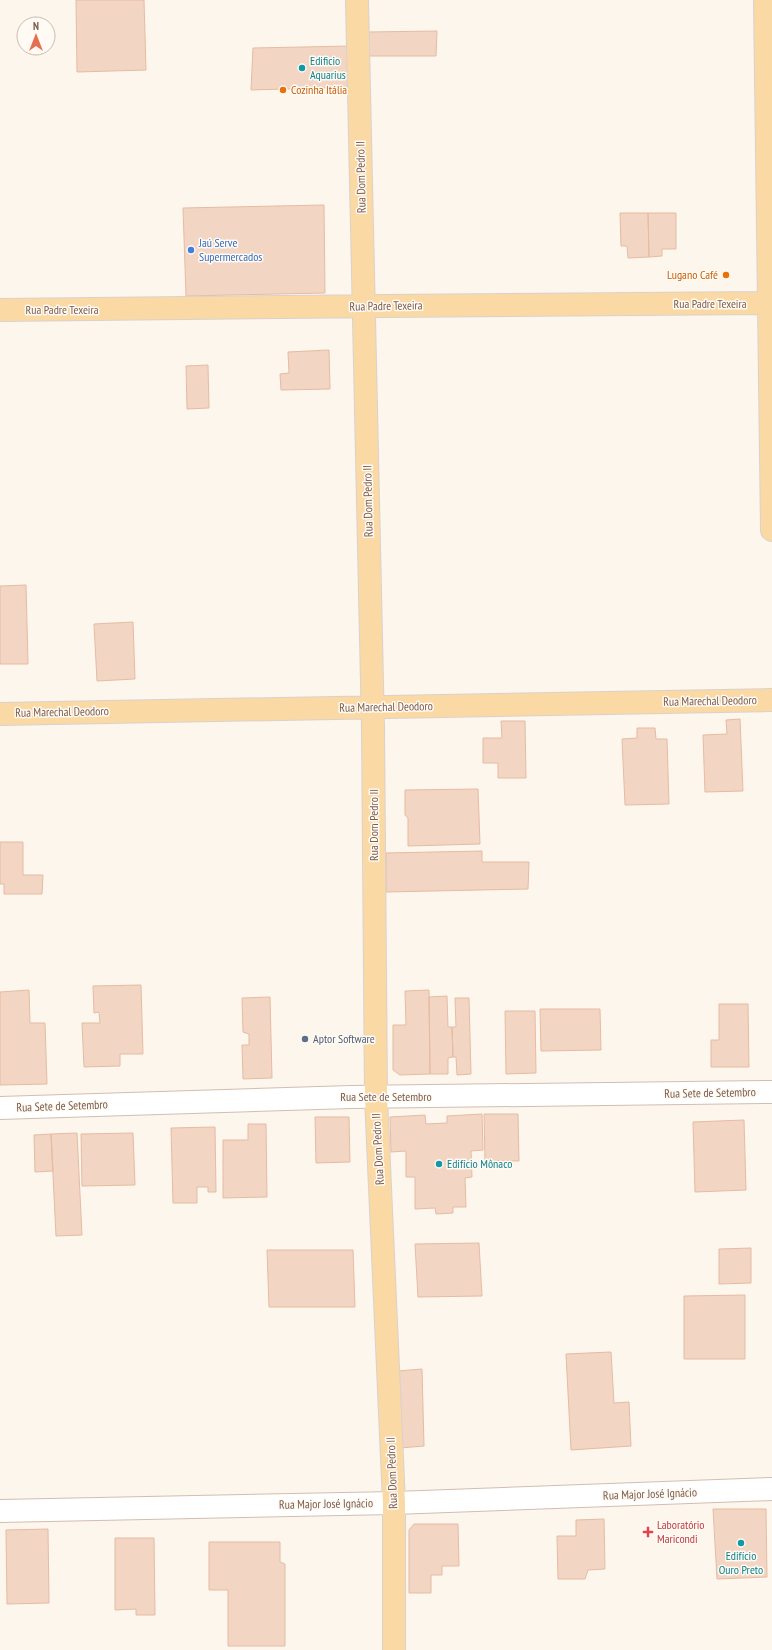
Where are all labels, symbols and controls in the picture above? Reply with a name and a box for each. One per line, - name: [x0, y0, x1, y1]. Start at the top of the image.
- north arrow: [16, 16, 56, 56]
- text: N: [33, 19, 39, 33]
- place label: Edificio Aquarius: [310, 53, 346, 82]
- marker: Edificio Aquarius: [297, 63, 307, 73]
- place label: Cozinha Itália: [291, 82, 347, 97]
- marker: Cozinha Itália: [278, 85, 288, 95]
- street label: Rua Dom Pedro II: [352, 141, 369, 213]
- place label: Jaú Serve Supermercados: [198, 235, 262, 264]
- marker: Jaú Serve Supermercados: [186, 245, 196, 255]
- place label: Lugano Café: [667, 267, 718, 282]
- marker: Lugano Café: [721, 270, 731, 280]
- street label: Rua Padre Texeira: [673, 296, 747, 311]
- street label: Rua Padre Texeira: [349, 297, 423, 314]
- street label: Rua Padre Texeira: [25, 302, 99, 317]
- street label: Rua Dom Pedro II: [359, 465, 376, 537]
- street label: Rua Marechal Deodoro: [663, 692, 757, 709]
- street label: Rua Marechal Deodoro: [339, 698, 433, 715]
- street label: Rua Marechal Deodoro: [15, 703, 109, 720]
- street label: Rua Dom Pedro II: [366, 789, 381, 861]
- place label: Aptor Software: [313, 1031, 375, 1046]
- marker: Aptor Software: [300, 1034, 310, 1044]
- street label: Rua Sete de Setembro: [664, 1084, 756, 1101]
- street label: Rua Sete de Setembro: [340, 1089, 432, 1104]
- street label: Rua Sete de Setembro: [16, 1096, 108, 1115]
- street label: Rua Dom Pedro II: [368, 1113, 387, 1185]
- place label: Edifício Mônaco: [447, 1156, 512, 1171]
- marker: Edifício Mônaco: [434, 1159, 444, 1169]
- street label: Rua Dom Pedro II: [383, 1437, 400, 1509]
- street label: Rua Major José Ignácio: [603, 1484, 697, 1503]
- street label: Rua Major José Ignácio: [279, 1495, 373, 1512]
- place label: Laboratório Maricondi: [657, 1517, 705, 1546]
- marker: Laboratório Maricondi: [642, 1526, 654, 1538]
- marker: Edifício Ouro Preto: [736, 1538, 746, 1548]
- place label: Edifício Ouro Preto: [719, 1548, 763, 1577]

